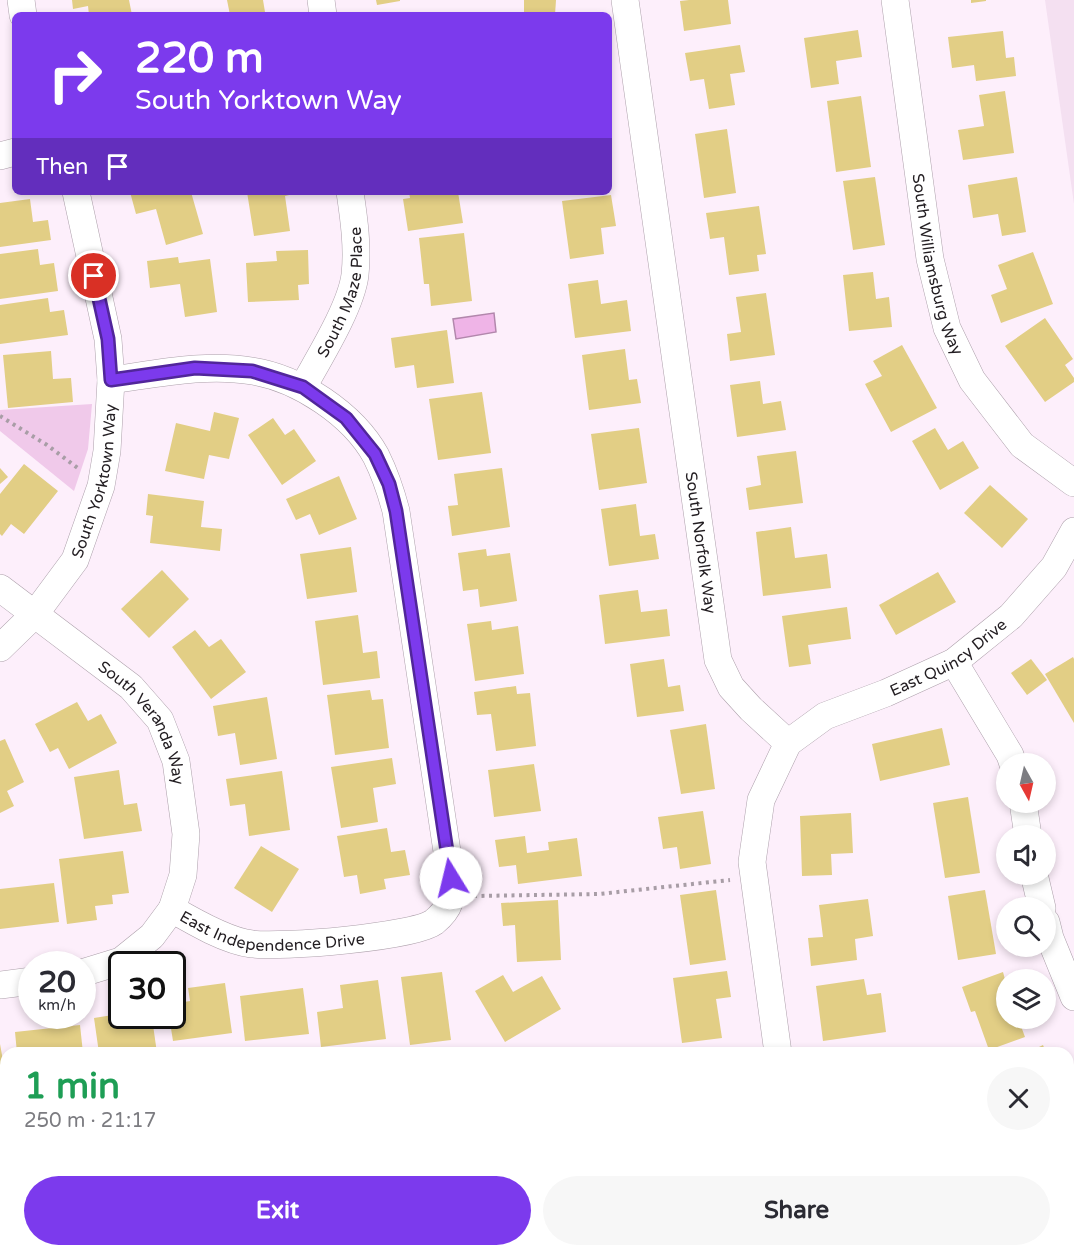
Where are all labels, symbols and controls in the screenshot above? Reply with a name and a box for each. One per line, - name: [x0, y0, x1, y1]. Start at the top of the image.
- text: 220 m: [135, 33, 264, 84]
- icon: right: [36, 36, 114, 114]
- text: South Yorktown Way: [135, 84, 402, 117]
- icon: arrive: [101, 150, 134, 183]
- text: Then: [36, 154, 89, 180]
- street label: South Williamsburg Way: [908, 172, 968, 359]
- street label: South Maze Place: [313, 226, 367, 361]
- pin: [68, 250, 119, 301]
- icon: arrive: [77, 259, 110, 292]
- street label: South Yorktown Way: [67, 403, 121, 561]
- street label: South Norfolk Way: [681, 470, 720, 615]
- street label: East Quincy Drive: [887, 615, 1011, 701]
- street label: South Veranda Way: [94, 657, 188, 786]
- north arrow: [996, 753, 1056, 813]
- map controls: [996, 753, 1056, 1029]
- button: sound: [996, 825, 1056, 885]
- position arrow: [419, 846, 483, 910]
- button: search: [996, 897, 1056, 957]
- street label: East Independence Drive: [176, 907, 366, 956]
- speed limit sign: 30: [108, 951, 186, 1029]
- text: 20: [38, 964, 76, 1001]
- button: layers: [996, 969, 1056, 1029]
- text: km/h: [38, 996, 76, 1014]
- text: 1 min: [24, 1065, 120, 1108]
- button: close: [987, 1067, 1050, 1130]
- text: 250 m · 21:17: [24, 1109, 156, 1133]
- button: Exit: [24, 1176, 531, 1245]
- button: Share: [543, 1176, 1050, 1245]

